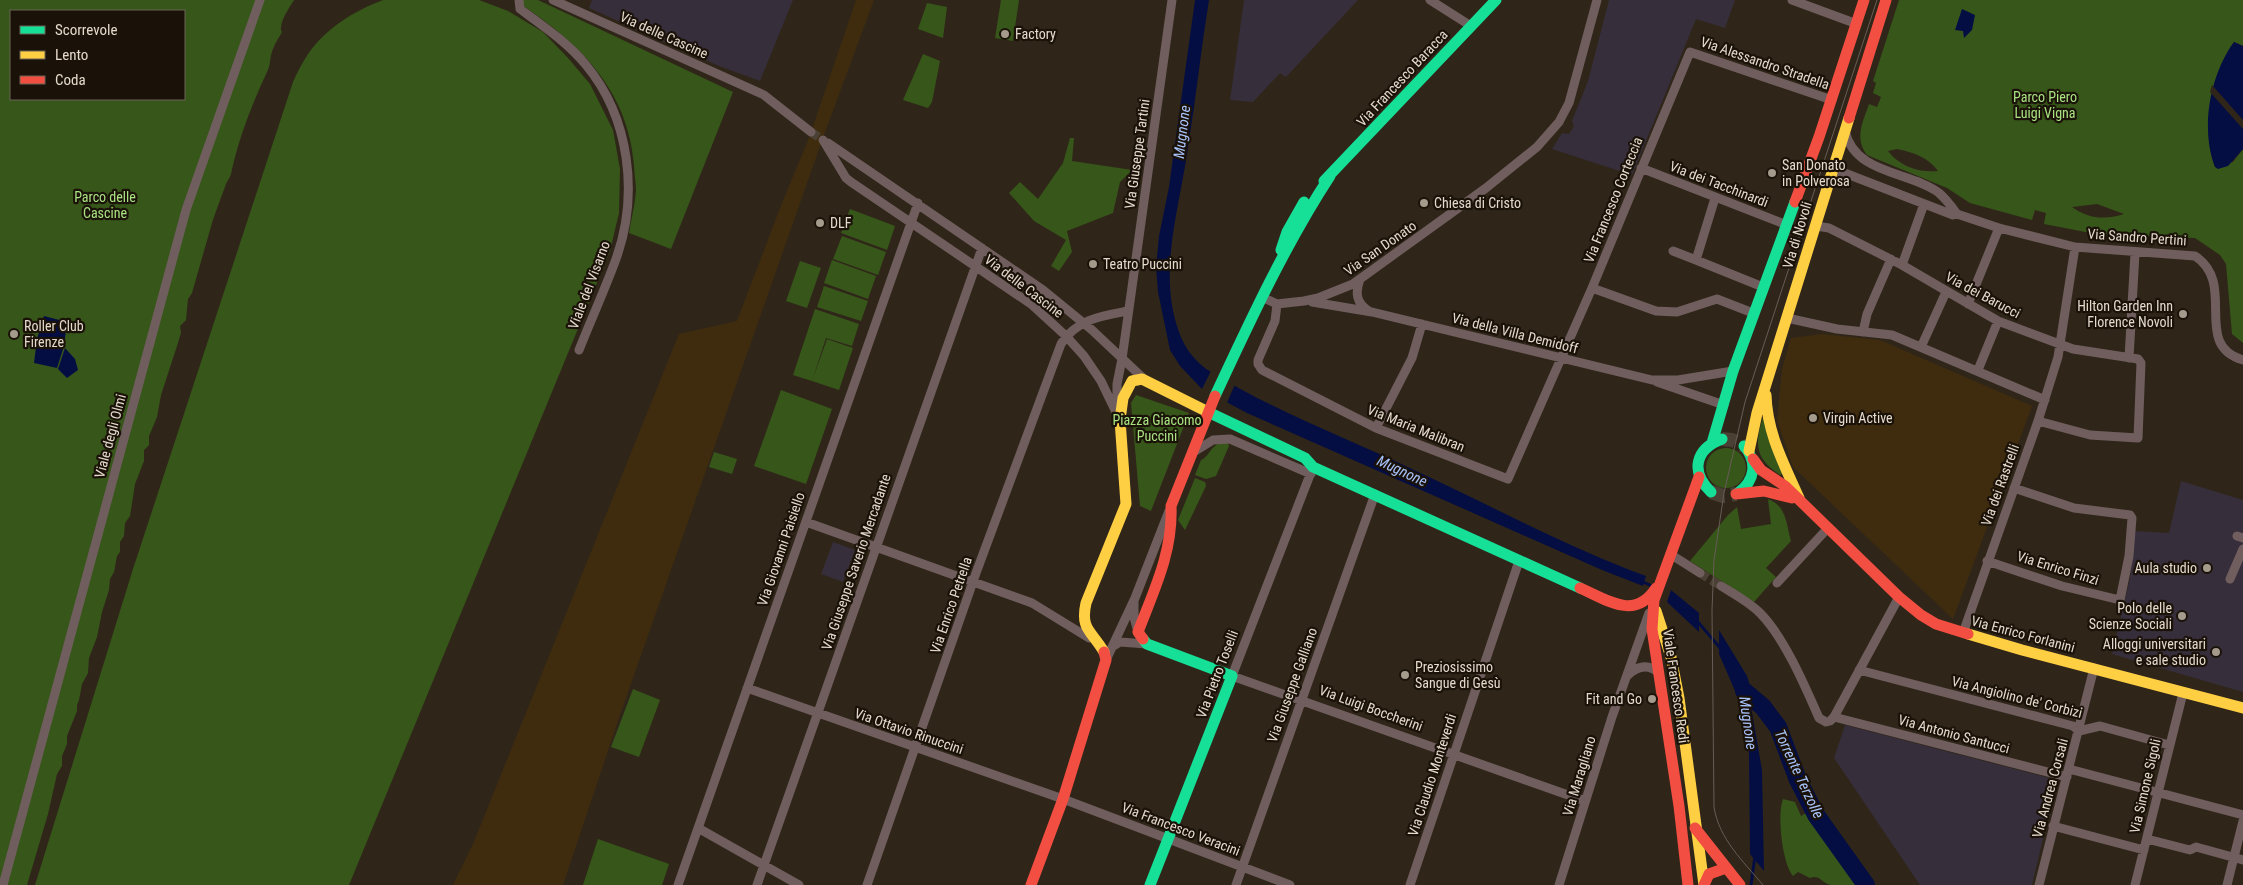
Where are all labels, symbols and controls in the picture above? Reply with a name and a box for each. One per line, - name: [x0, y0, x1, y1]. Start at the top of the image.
- street label: Via delle Cascine: [617, 8, 711, 62]
- legend: [10, 10, 185, 100]
- text: Scorrevole: [55, 21, 117, 39]
- place label: Factory: [1015, 26, 1056, 42]
- street label: Via Francesco Baracca: [1353, 27, 1451, 129]
- marker: Factory: [999, 28, 1011, 40]
- street label: Via Alessandro Stradella: [1699, 33, 1831, 93]
- text: Lento: [55, 46, 88, 64]
- text: Coda: [55, 71, 86, 89]
- park label: Parco Piero Luigi Vigna: [2013, 89, 2077, 121]
- street label: Via Giuseppe Tartini: [1121, 98, 1153, 210]
- water label: Mugnone: [1170, 104, 1194, 160]
- street label: Via Francesco Corteccia: [1580, 135, 1646, 265]
- place label: San Donato in Polverosa: [1782, 157, 1850, 189]
- street label: Via dei Tacchinardi: [1667, 158, 1771, 210]
- marker: San Donato in Polverosa: [1766, 167, 1778, 179]
- park label: Parco delle Cascine: [74, 189, 136, 221]
- place label: Chiesa di Cristo: [1434, 195, 1521, 211]
- marker: Chiesa di Cristo: [1418, 197, 1430, 209]
- street label: Via di Novoli: [1779, 200, 1815, 270]
- place label: DLF: [830, 215, 852, 231]
- marker: DLF: [814, 217, 826, 229]
- street label: Via San Donato: [1341, 217, 1419, 279]
- street label: Via Sandro Pertini: [2087, 226, 2187, 248]
- street label: Viale del Visarno: [565, 239, 613, 331]
- street label: Via delle Cascine: [981, 251, 1067, 321]
- place label: Teatro Puccini: [1103, 256, 1182, 272]
- marker: Teatro Puccini: [1087, 258, 1099, 270]
- street label: Via dei Barucci: [1943, 269, 2023, 321]
- place label: Hilton Garden Inn Florence Novoli: [2077, 298, 2173, 330]
- marker: Hilton Garden Inn Florence Novoli: [2177, 308, 2189, 320]
- street label: Via della Villa Demidoff: [1450, 310, 1580, 357]
- place label: Roller Club Firenze: [24, 318, 84, 350]
- marker: Roller Club Firenze: [8, 328, 20, 340]
- street label: Viale degli Olmi: [91, 392, 129, 480]
- street label: Via Maria Malibran: [1365, 401, 1467, 455]
- place label: Virgin Active: [1823, 410, 1893, 426]
- park label: Piazza Giacomo Puccini: [1112, 412, 1202, 444]
- marker: Virgin Active: [1807, 412, 1819, 424]
- street label: Via dei Rastrelli: [1978, 442, 2022, 528]
- water label: Mugnone: [1374, 452, 1430, 491]
- street label: Via Giuseppe Saverio Mercadante: [818, 471, 894, 652]
- street label: Via Giovanni Paisiello: [754, 490, 808, 608]
- street label: Via Enrico Finzi: [2015, 548, 2101, 588]
- street label: Via Enrico Petrella: [927, 555, 975, 655]
- place label: Aula studio: [2135, 560, 2197, 576]
- marker: Aula studio: [2201, 562, 2213, 574]
- place label: Polo delle Scienze Sociali: [2089, 600, 2172, 632]
- marker: Polo delle Scienze Sociali: [2176, 610, 2188, 622]
- street label: Via Enrico Forlanini: [1969, 612, 2077, 656]
- street label: Via Giuseppe Galliano: [1264, 625, 1320, 745]
- street label: Via Pietro Toselli: [1193, 628, 1241, 720]
- street label: Viale Francesco Redi: [1660, 628, 1692, 744]
- place label: Alloggi universitari e sale studio: [2103, 636, 2206, 668]
- marker: Alloggi universitari e sale studio: [2210, 646, 2222, 658]
- place label: Preziosissimo Sangue di Gesù: [1415, 659, 1501, 691]
- marker: Preziosissimo Sangue di Gesù: [1399, 669, 1411, 681]
- street label: Via Angiolino de' Corbizi: [1950, 673, 2084, 721]
- street label: Via Luigi Boccherini: [1317, 682, 1425, 734]
- place label: Fit and Go: [1586, 691, 1642, 707]
- marker: Fit and Go: [1646, 693, 1658, 705]
- water label: Mugnone: [1735, 695, 1761, 751]
- street label: Via Ottavio Rinuccini: [852, 705, 966, 757]
- street label: Via Antonio Santucci: [1896, 711, 2012, 757]
- street label: Via Claudio Monteverdi: [1405, 712, 1459, 838]
- water label: Torrente Terzolle: [1771, 727, 1828, 822]
- street label: Via Maragliano: [1559, 734, 1599, 818]
- street label: Via Andrea Corsali: [2029, 737, 2071, 839]
- street label: Via Simone Sigoli: [2126, 737, 2164, 835]
- street label: Via Francesco Veracini: [1119, 799, 1243, 859]

